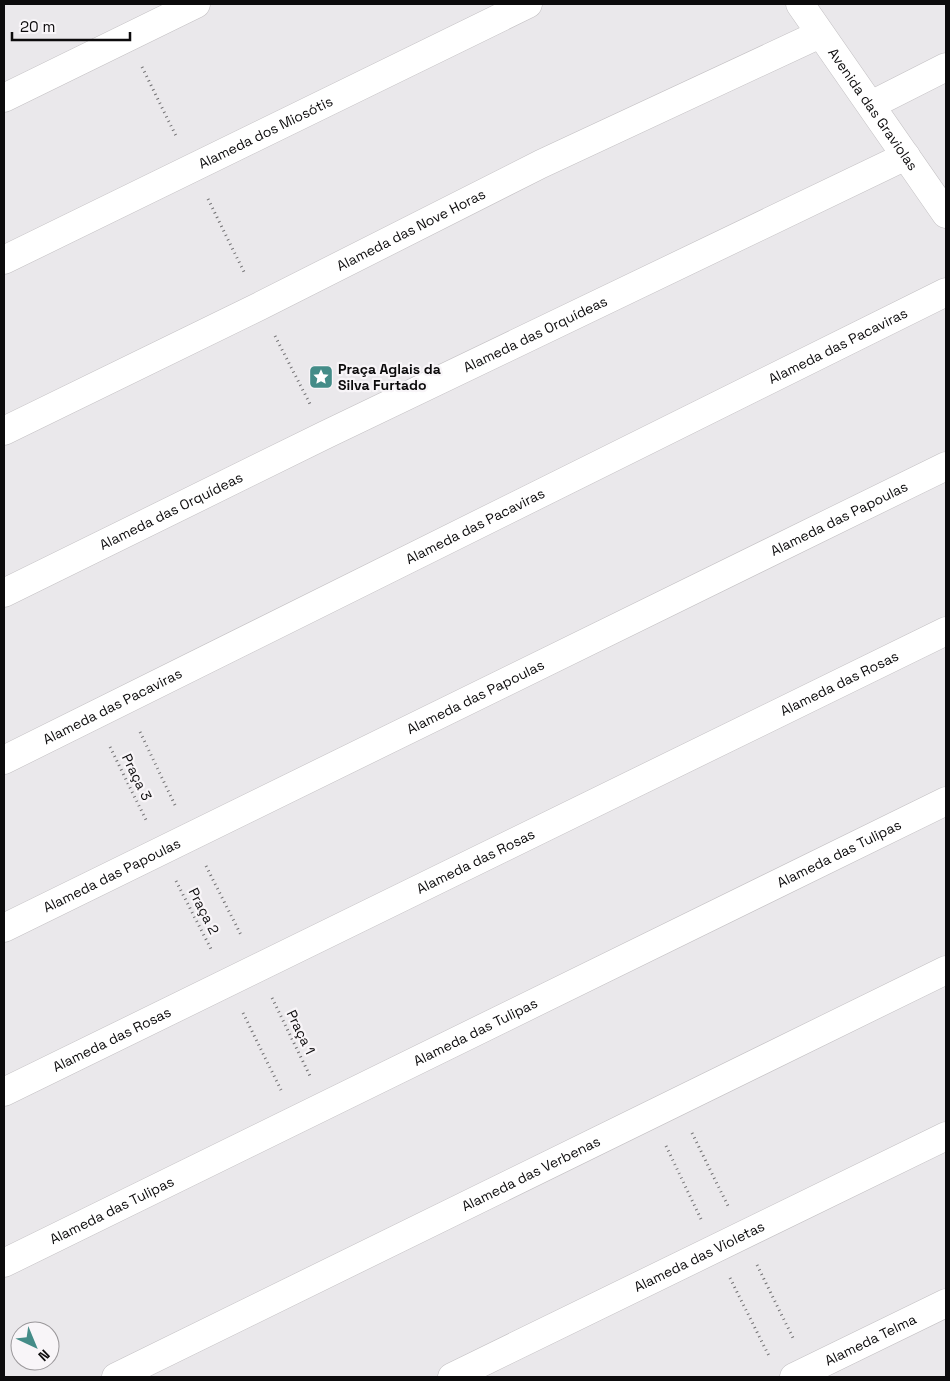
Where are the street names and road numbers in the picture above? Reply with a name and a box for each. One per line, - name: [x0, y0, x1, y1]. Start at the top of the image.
- street label: Avenida das Graviolas: [824, 44, 922, 174]
- street label: Alameda dos Miosótis: [195, 92, 336, 173]
- street label: Alameda das Nove Horas: [333, 185, 488, 275]
- street label: Alameda das Orquídeas: [460, 292, 610, 376]
- street label: Alameda das Pacaviras: [765, 304, 910, 388]
- street label: Alameda das Orquídeas: [96, 468, 246, 554]
- street label: Alameda das Papoulas: [767, 477, 911, 560]
- street label: Alameda das Pacaviras: [403, 484, 548, 568]
- street label: Alameda das Rosas: [777, 647, 902, 720]
- street label: Alameda das Papoulas: [404, 656, 547, 738]
- street label: Alameda das Pacaviras: [40, 664, 185, 748]
- street label: Praça 3: [118, 751, 156, 803]
- street label: Alameda das Tulipas: [774, 815, 904, 892]
- street label: Alameda das Rosas: [413, 825, 538, 898]
- street label: Alameda das Papoulas: [40, 834, 183, 916]
- street label: Praça 2: [185, 885, 223, 937]
- street label: Alameda das Tulipas: [410, 994, 540, 1070]
- street label: Alameda das Rosas: [50, 1003, 174, 1076]
- street label: Praça 1: [283, 1007, 319, 1057]
- street label: Alameda das Verbenas: [458, 1132, 603, 1215]
- street label: Alameda das Tulipas: [47, 1172, 177, 1248]
- street label: Alameda das Violetas: [631, 1217, 767, 1296]
- street label: Alameda Telma: [822, 1310, 919, 1370]

